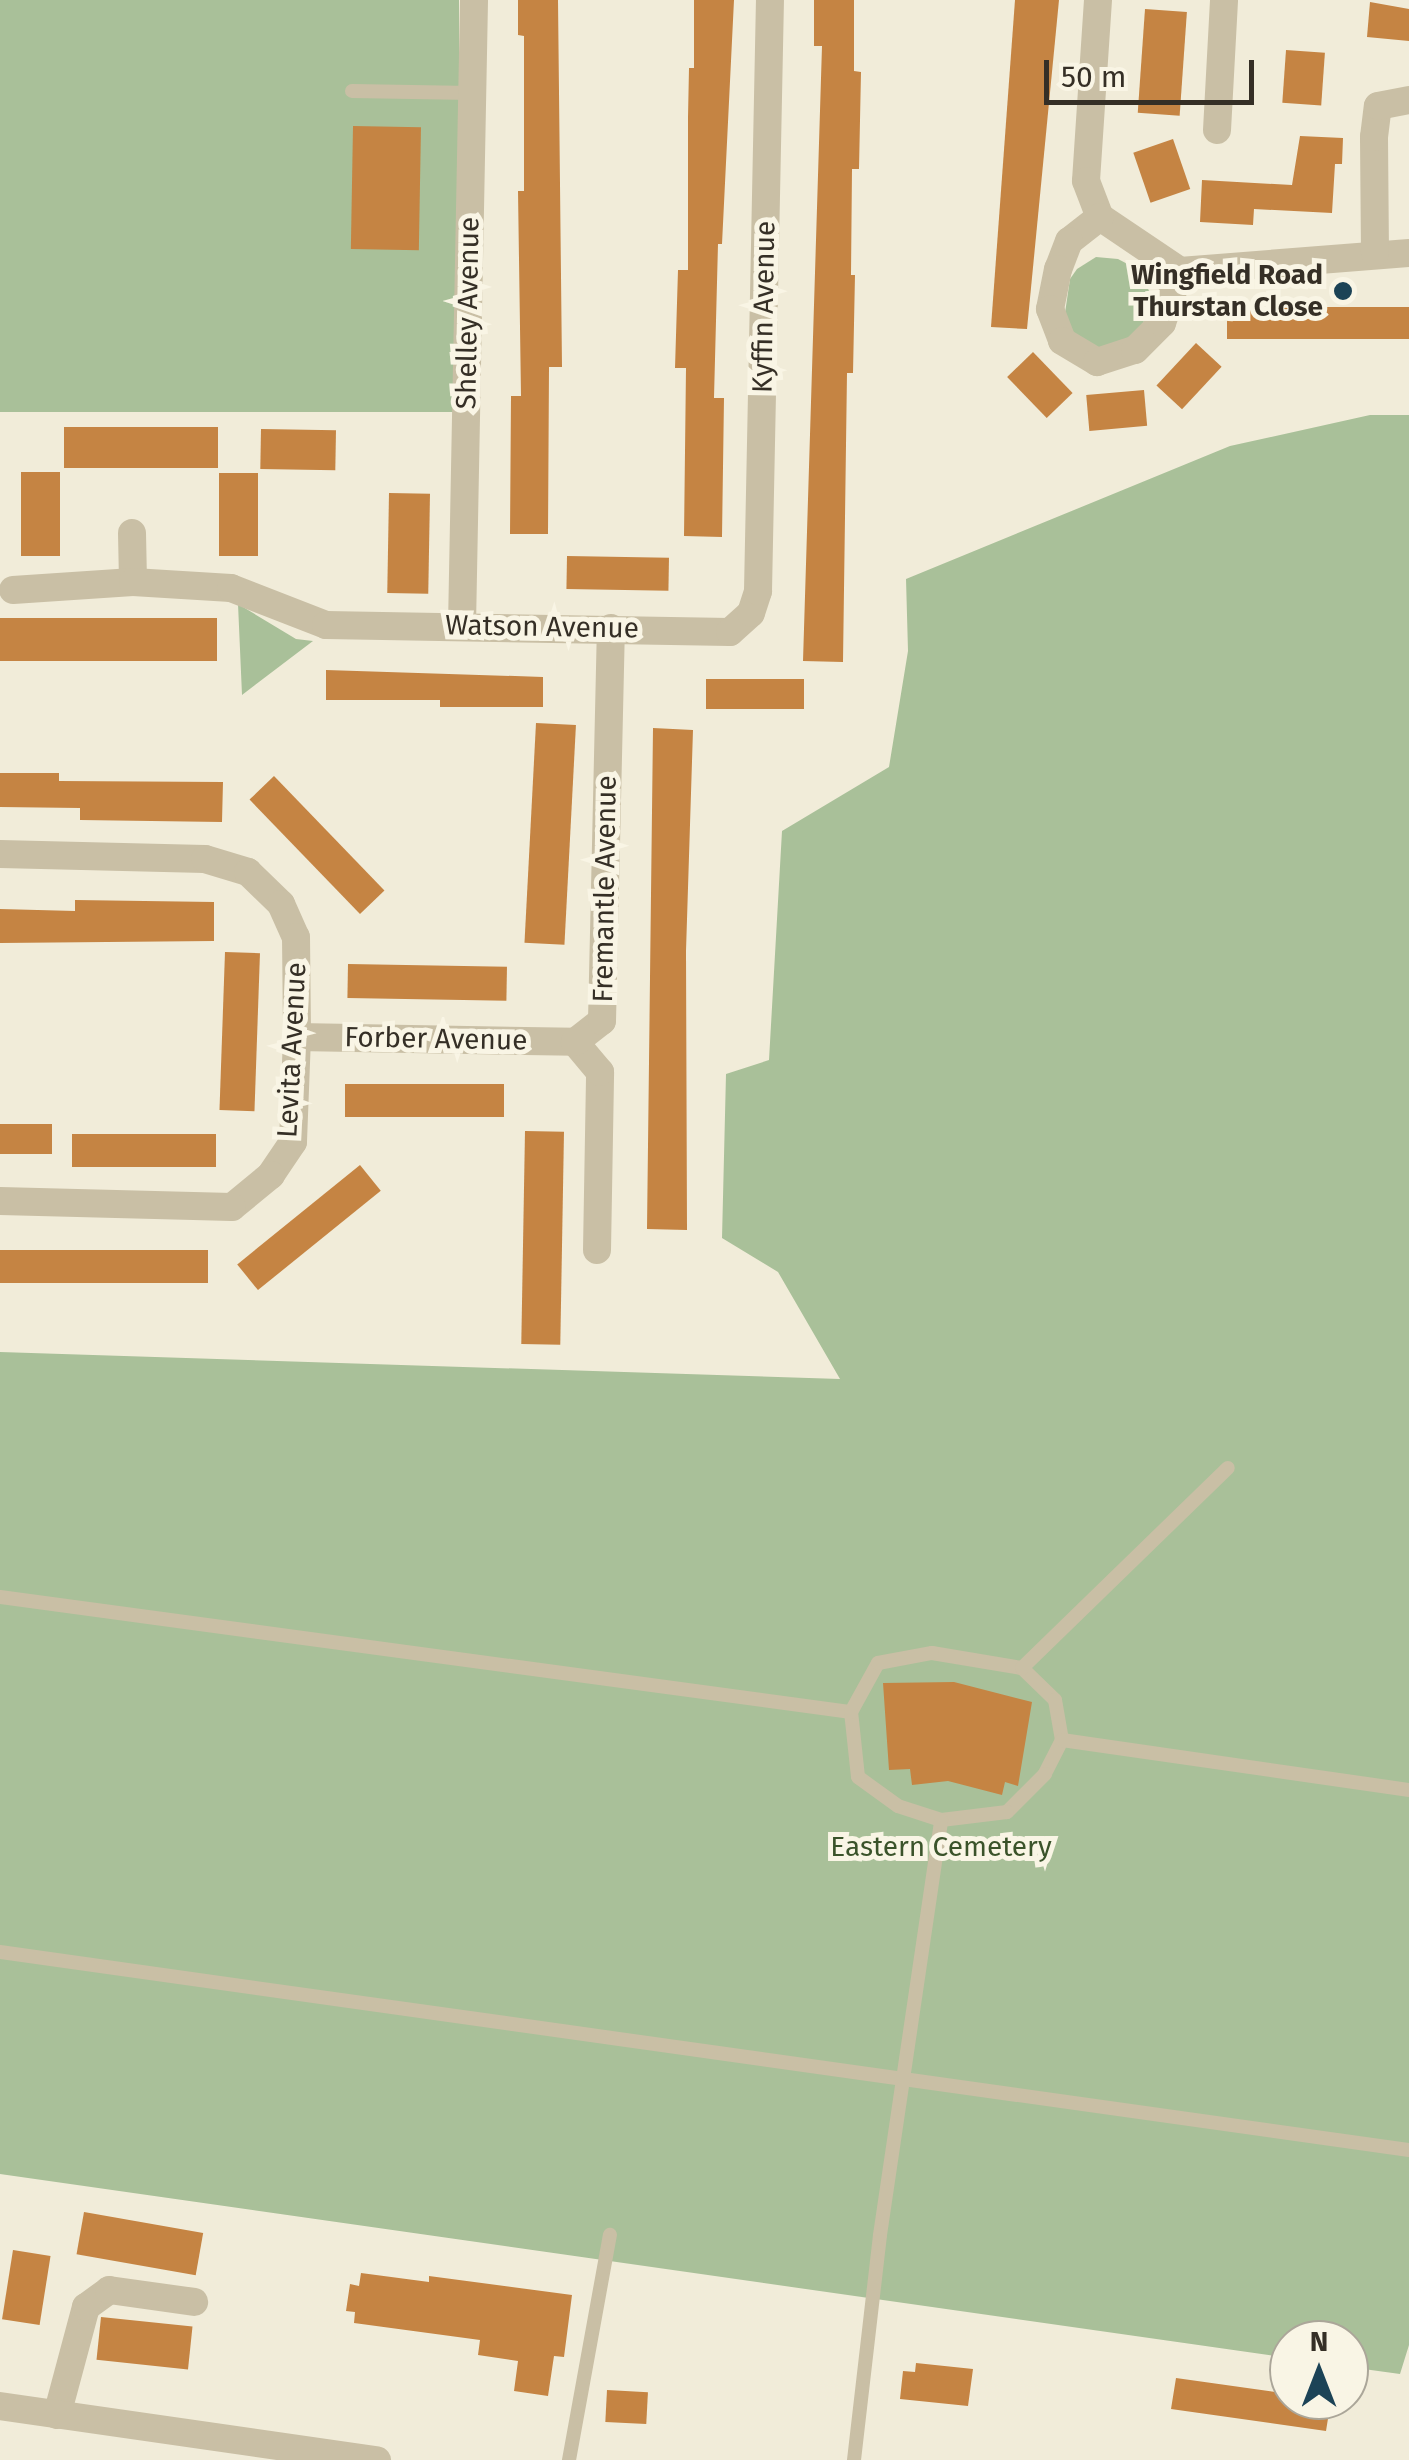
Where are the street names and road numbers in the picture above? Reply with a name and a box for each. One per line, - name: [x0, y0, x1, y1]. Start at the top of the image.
- street label: Shelley Avenue: [450, 216, 486, 410]
- street label: Kyffin Avenue: [746, 221, 782, 393]
- street label: Watson Avenue: [445, 609, 639, 645]
- street label: Fremantle Avenue: [586, 775, 624, 1003]
- street label: Levita Avenue: [271, 961, 313, 1139]
- street label: Forber Avenue: [344, 1021, 528, 1057]

